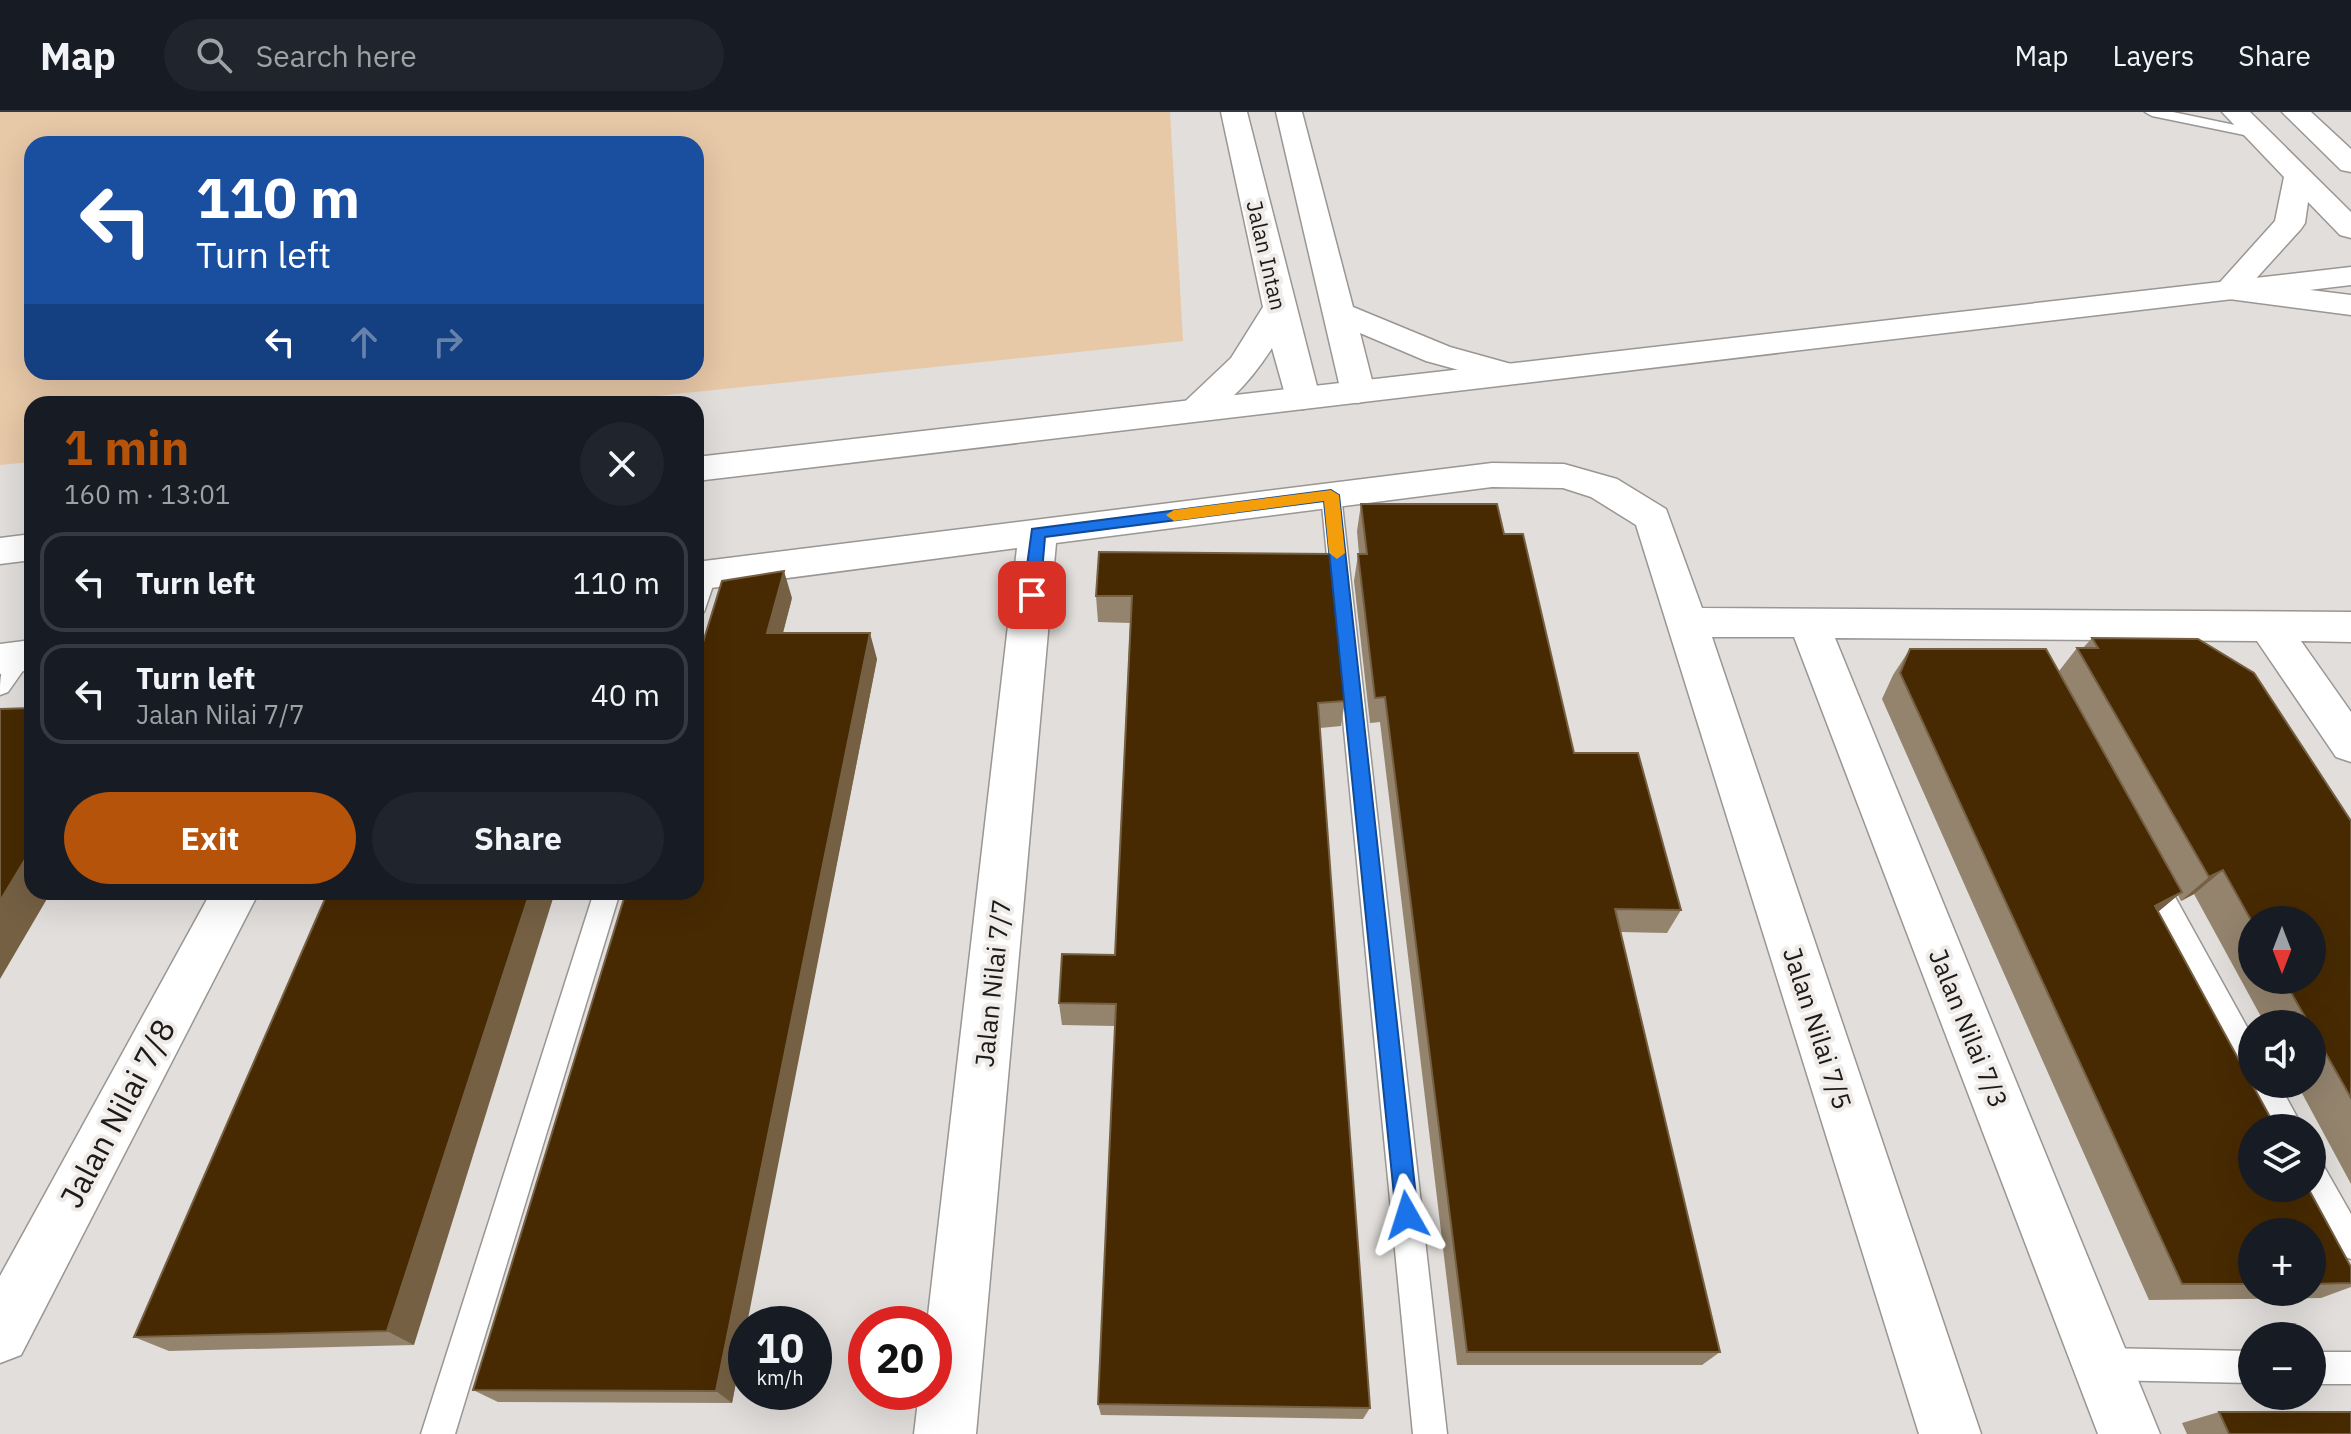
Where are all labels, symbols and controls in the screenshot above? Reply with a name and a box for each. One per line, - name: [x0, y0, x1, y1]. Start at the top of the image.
- search box: [164, 19, 724, 91]
- text: Map: [40, 31, 116, 80]
- icon: search: [192, 33, 236, 77]
- text: Search here: [256, 36, 417, 75]
- text: Map: [2014, 37, 2068, 74]
- text: Layers: [2112, 37, 2194, 74]
- text: Share: [2238, 37, 2311, 74]
- text: 110 m: [196, 161, 360, 233]
- icon: left: [64, 168, 168, 272]
- street label: Jalan Intan: [1240, 197, 1294, 313]
- text: Turn left: [196, 231, 331, 278]
- icon: left: [258, 320, 302, 364]
- icon: ahead: [342, 320, 386, 364]
- icon: right: [426, 320, 470, 364]
- text: 1 min: [64, 416, 189, 478]
- button: close: [580, 422, 664, 506]
- text: 160 m · 13:01: [64, 477, 230, 511]
- icon: left: [68, 560, 112, 604]
- pin: [998, 561, 1066, 629]
- text: Turn left: [136, 563, 255, 602]
- text: 110 m: [573, 563, 660, 602]
- icon: arrive: [1010, 573, 1054, 617]
- text: Turn left: [136, 658, 255, 697]
- icon: left: [68, 672, 112, 716]
- text: 40 m: [591, 675, 660, 714]
- text: Jalan Nilai 7/7: [136, 697, 305, 731]
- button: Exit: [64, 792, 356, 884]
- button: Share: [372, 792, 664, 884]
- street label: Jalan Nilai 7/7: [966, 897, 1018, 1069]
- north arrow: [2238, 906, 2326, 994]
- map controls: [2238, 906, 2326, 1410]
- street label: Jalan Nilai 7/5: [1776, 943, 1860, 1113]
- street label: Jalan Nilai 7/3: [1922, 943, 2016, 1113]
- button: sound: [2238, 1010, 2326, 1098]
- street label: Jalan Nilai 7/8: [50, 1012, 184, 1214]
- button: layers: [2238, 1114, 2326, 1202]
- position arrow: [1365, 1173, 1449, 1257]
- button: +: [2238, 1218, 2326, 1306]
- speed limit sign: 20: [848, 1306, 952, 1410]
- text: 10: [756, 1322, 804, 1374]
- button: −: [2238, 1322, 2326, 1410]
- text: km/h: [756, 1364, 804, 1391]

